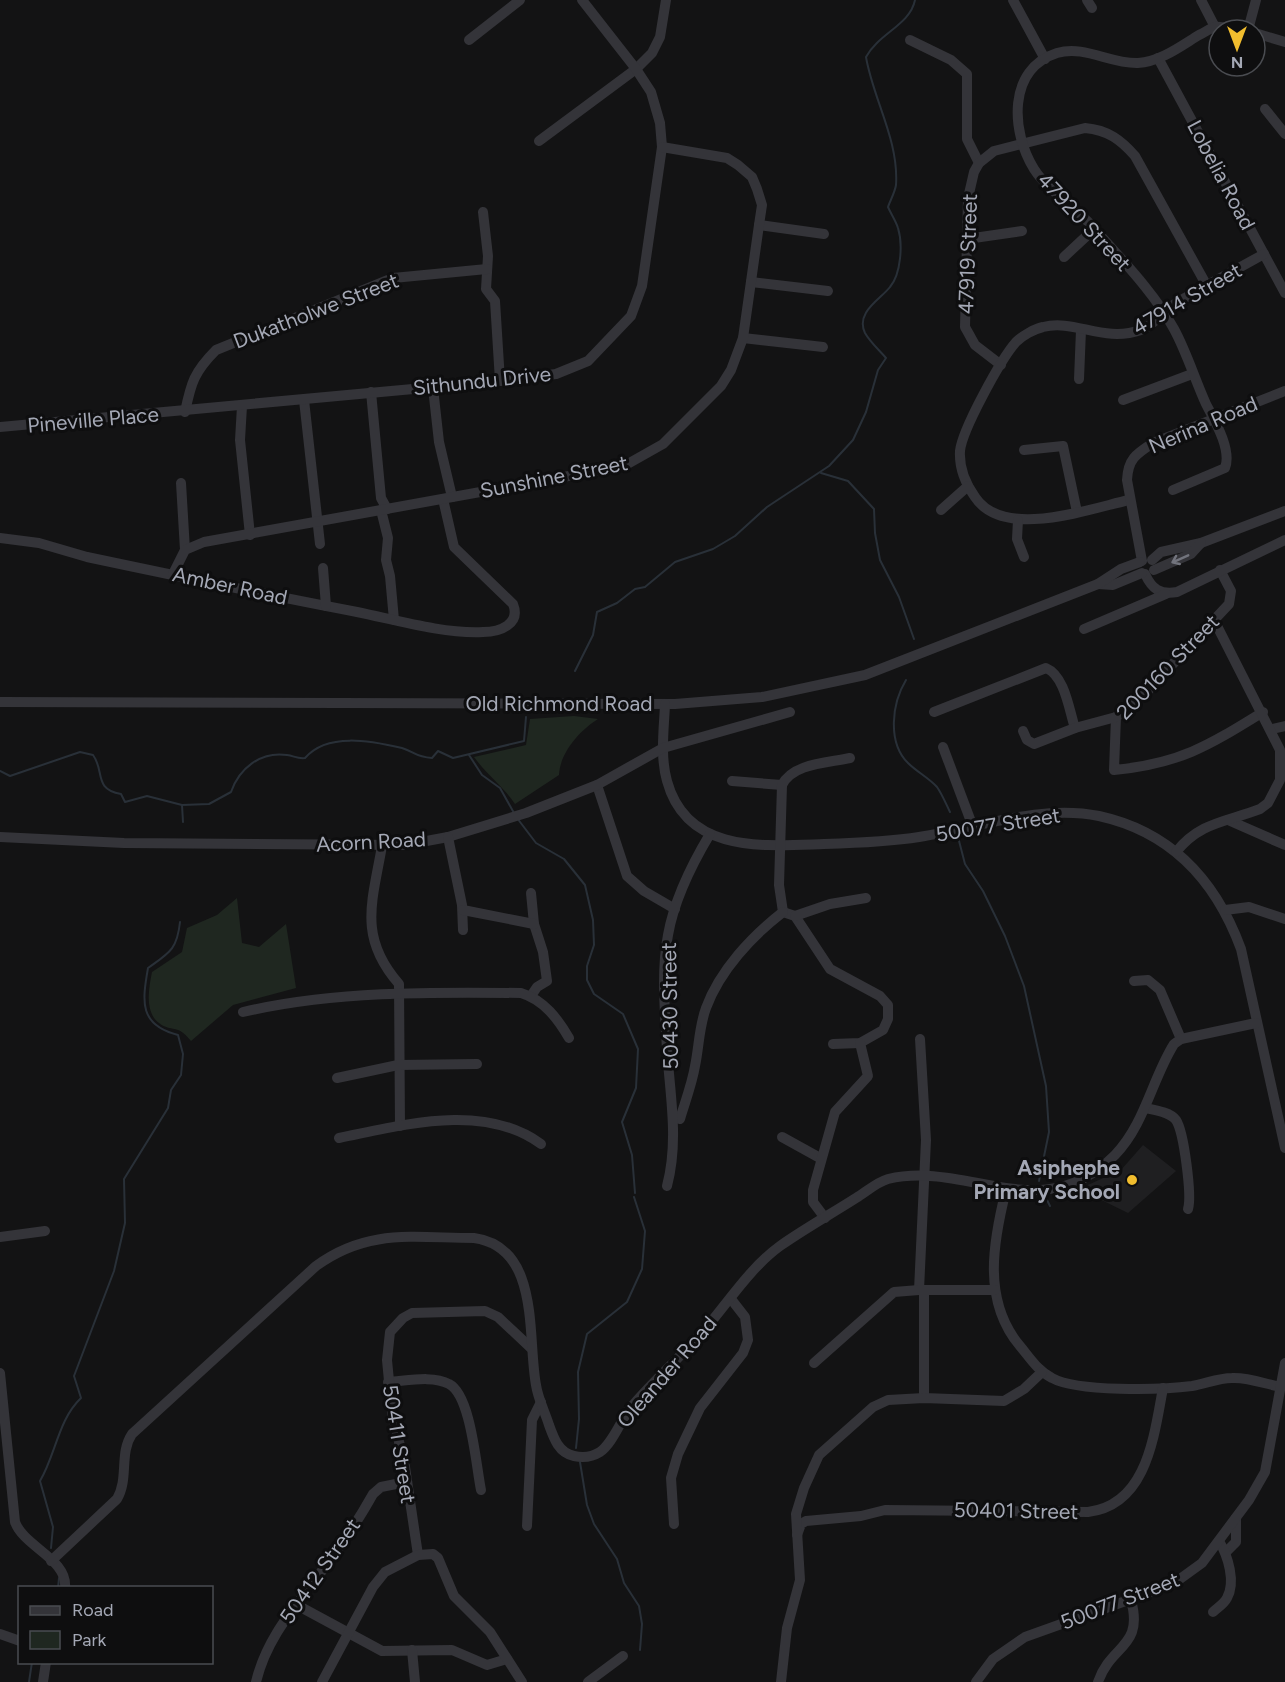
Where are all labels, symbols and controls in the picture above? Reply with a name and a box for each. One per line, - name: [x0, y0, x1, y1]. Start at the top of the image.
- north arrow: [1207, 18, 1267, 78]
- text: N: [1231, 53, 1243, 72]
- street label: Lobelia Road: [1182, 116, 1261, 234]
- street label: 47920 Street: [1032, 167, 1136, 276]
- street label: 47919 Street: [953, 193, 982, 315]
- street label: 47914 Street: [1128, 257, 1246, 340]
- street label: Dukatholwe Street: [230, 267, 402, 354]
- street label: Sithundu Drive: [412, 361, 552, 400]
- street label: Nerina Road: [1145, 390, 1261, 459]
- street label: Pineville Place: [26, 401, 160, 438]
- street label: Sunshine Street: [478, 450, 630, 503]
- one-way arrow: [1171, 554, 1189, 566]
- street label: Amber Road: [171, 561, 290, 610]
- street label: 200160 Street: [1111, 609, 1224, 724]
- street label: Old Richmond Road: [465, 691, 653, 716]
- street label: 50077 Street: [934, 802, 1062, 847]
- street label: Acorn Road: [315, 826, 427, 857]
- street label: 50430 Street: [656, 942, 683, 1070]
- place label: Asiphephe Primary School: [974, 1155, 1120, 1204]
- marker: Asiphephe Primary School: [1125, 1173, 1139, 1187]
- street label: Oleander Road: [612, 1311, 722, 1432]
- street label: 50411 Street: [378, 1383, 421, 1505]
- street label: 50401 Street: [953, 1497, 1079, 1524]
- street label: 50412 Street: [274, 1513, 365, 1628]
- street label: 50077 Street: [1057, 1566, 1183, 1635]
- legend: [18, 1586, 213, 1664]
- text: Road: [72, 1599, 113, 1621]
- text: Park: [72, 1629, 107, 1651]

